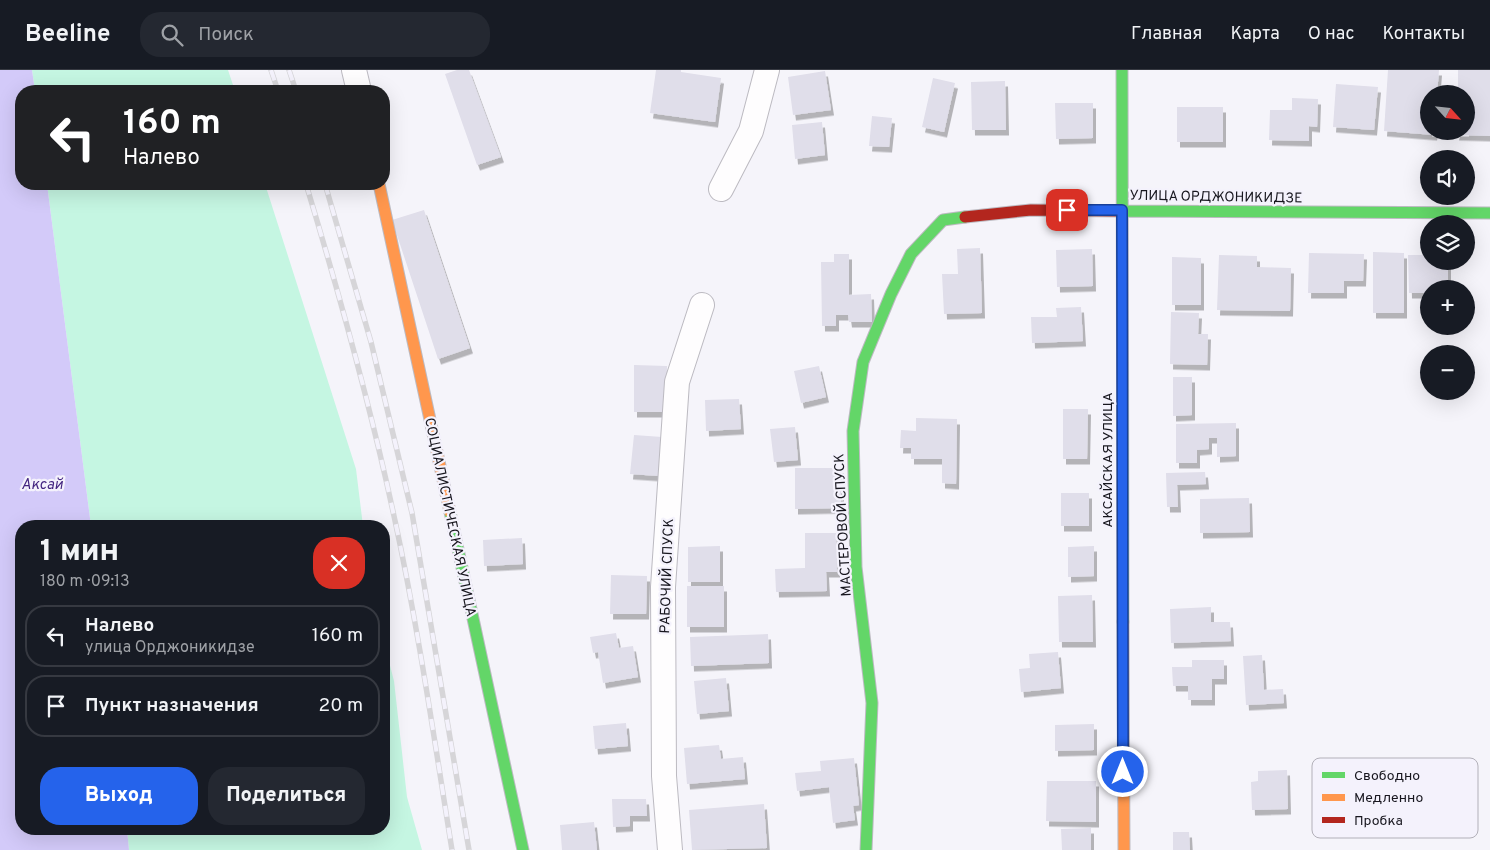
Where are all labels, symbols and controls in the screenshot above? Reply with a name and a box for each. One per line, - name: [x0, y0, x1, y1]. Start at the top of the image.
- search box: [140, 12, 490, 57]
- text: Beeline: [25, 20, 110, 50]
- icon: search: [158, 21, 186, 49]
- text: Поиск: [198, 23, 254, 47]
- text: Главная: [1131, 23, 1202, 46]
- text: Карта: [1230, 23, 1280, 46]
- text: О нас: [1308, 23, 1354, 46]
- text: Контакты: [1382, 23, 1465, 46]
- north arrow: [1420, 85, 1475, 140]
- map controls: [1420, 85, 1475, 400]
- text: 160 m: [123, 102, 221, 146]
- icon: left: [40, 105, 105, 170]
- text: Налево: [123, 145, 200, 172]
- button: sound: [1420, 150, 1475, 205]
- street label: УЛИЦА ОРДЖОНИКИДЗЕ: [1129, 187, 1303, 208]
- pin: [1046, 189, 1088, 231]
- icon: arrive: [1053, 196, 1081, 224]
- button: layers: [1420, 215, 1475, 270]
- button: +: [1420, 280, 1475, 335]
- button: −: [1420, 345, 1475, 400]
- street label: АКСАЙСКАЯ УЛИЦА: [1099, 392, 1117, 528]
- street label: СОЦИАЛИСТИЧЕСКАЯ УЛИЦА: [420, 416, 479, 618]
- street label: МАСТЕРОВОЙ СПУСК: [830, 453, 856, 597]
- water label: Аксай: [21, 476, 64, 495]
- street label: РАБОЧИЙ СПУСК: [656, 518, 678, 634]
- text: 1 мин: [40, 534, 119, 571]
- button: close: [313, 537, 365, 589]
- text: 180 m · 09:13: [40, 572, 130, 592]
- text: Налево: [85, 614, 154, 638]
- icon: left: [42, 622, 70, 650]
- text: 160 m: [312, 624, 363, 648]
- text: улица Орджоникидзе: [85, 638, 255, 658]
- icon: arrive: [42, 692, 70, 720]
- text: Пункт назначения: [85, 694, 259, 718]
- text: 20 m: [319, 694, 363, 718]
- position arrow: [1096, 745, 1148, 797]
- legend: [1312, 758, 1478, 838]
- button: Выход: [40, 767, 198, 825]
- button: Поделиться: [208, 767, 365, 825]
- text: Свободно: [1354, 768, 1420, 785]
- text: Медленно: [1354, 790, 1423, 807]
- text: Пробка: [1354, 813, 1403, 830]

